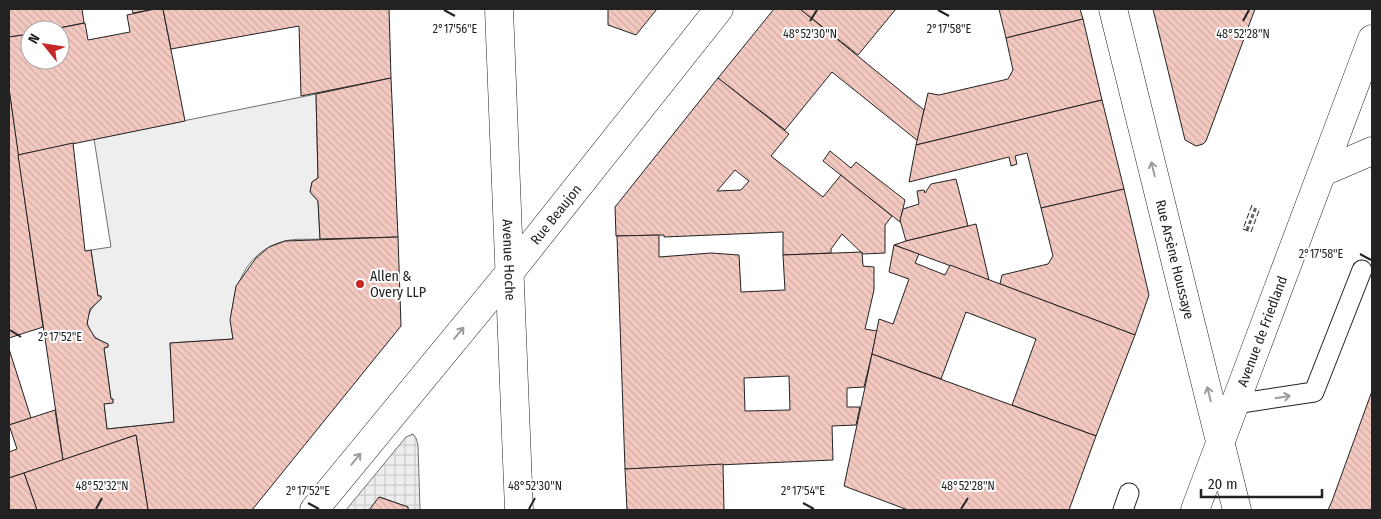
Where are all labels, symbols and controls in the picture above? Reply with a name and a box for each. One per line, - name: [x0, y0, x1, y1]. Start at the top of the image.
- north arrow: [20, 20, 70, 70]
- text: 2°17'56"E: [433, 22, 478, 36]
- text: 2°17'58"E: [927, 22, 972, 36]
- text: 48°52'30"N: [783, 27, 837, 41]
- text: 48°52'28"N: [1216, 27, 1270, 41]
- text: N: [25, 31, 44, 47]
- one-way arrow: [1148, 161, 1157, 177]
- street label: Rue Beaujon: [527, 181, 585, 248]
- street label: Rue Arsène Houssaye: [1152, 198, 1197, 321]
- street label: Avenue Hoche: [498, 219, 519, 301]
- text: 2°17'58"E: [1299, 247, 1344, 261]
- place label: Allen & Overy LLP: [370, 268, 426, 301]
- street label: Avenue de Friedland: [1234, 274, 1291, 389]
- marker: Allen & Overy LLP: [354, 278, 366, 290]
- one-way arrow: [453, 327, 464, 340]
- text: 2°17'52"E: [38, 330, 82, 344]
- one-way arrow: [1203, 387, 1213, 403]
- one-way arrow: [1275, 391, 1291, 401]
- one-way arrow: [350, 453, 361, 466]
- scale bar: [1201, 466, 1322, 498]
- text: 20 m: [1208, 475, 1238, 493]
- text: 48°52'32"N: [76, 479, 128, 493]
- text: 48°52'30"N: [508, 479, 562, 493]
- text: 48°52'28"N: [941, 479, 995, 493]
- text: 2°17'52"E: [286, 484, 330, 498]
- text: 2°17'54"E: [781, 484, 825, 498]

